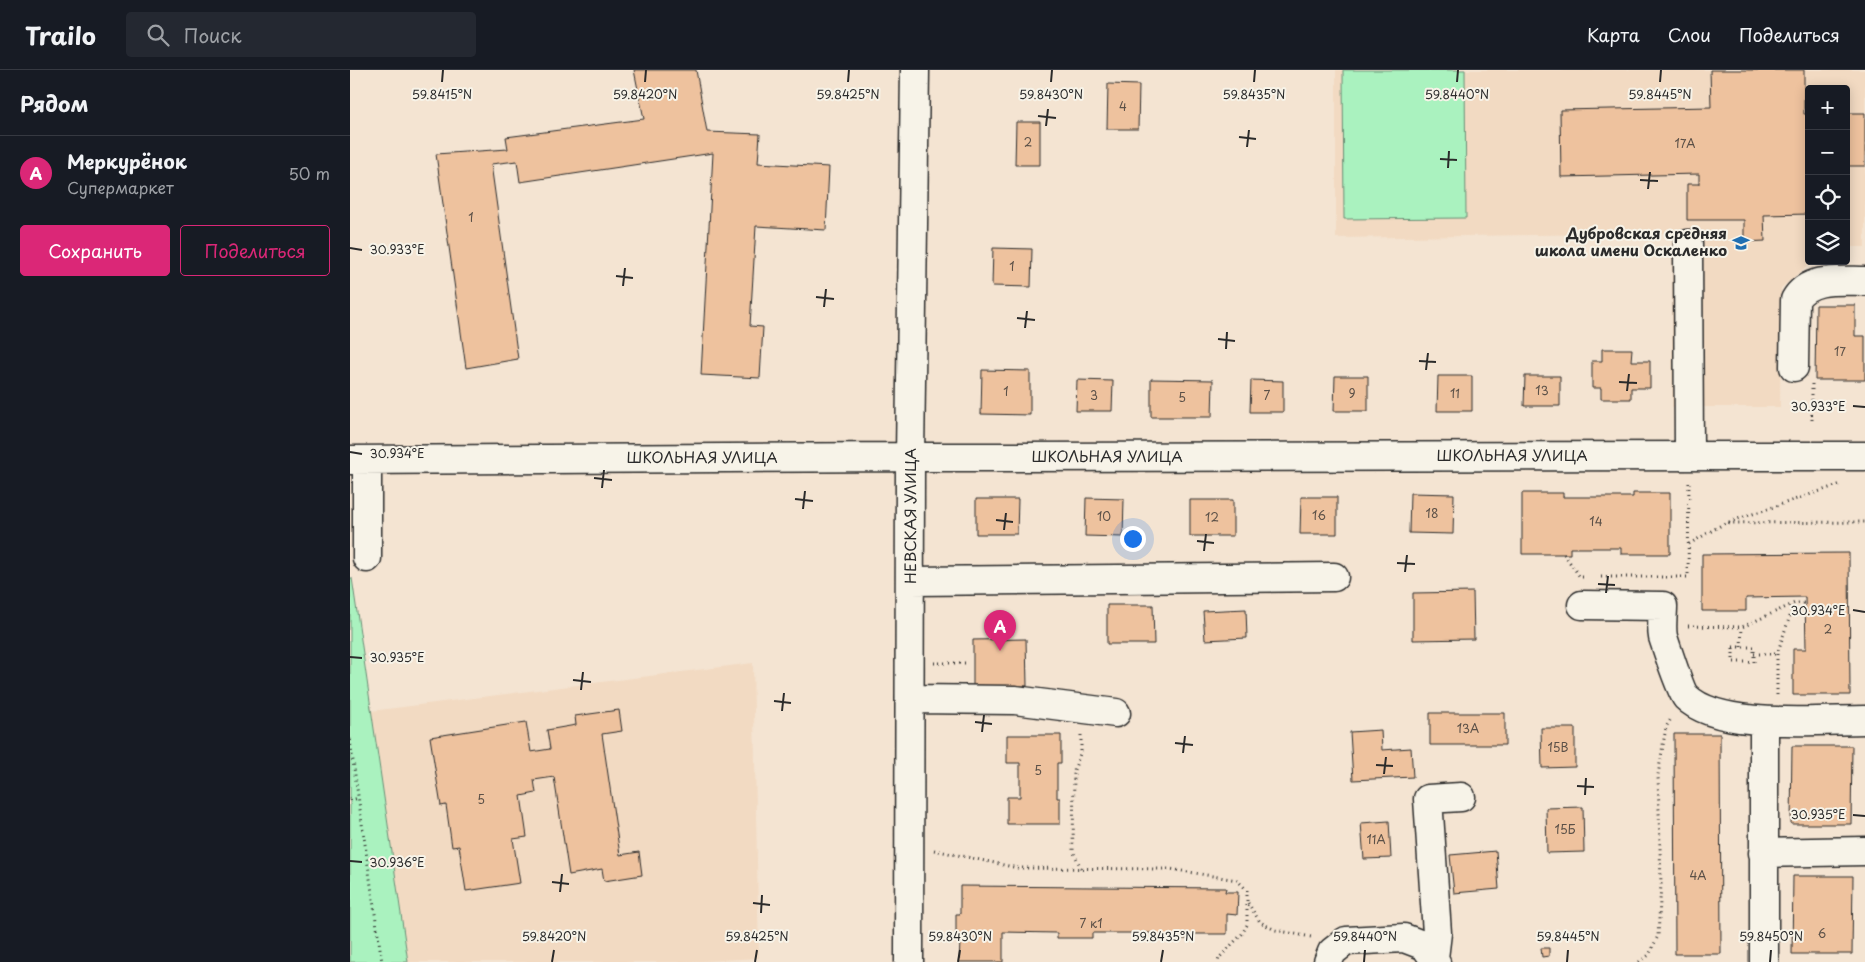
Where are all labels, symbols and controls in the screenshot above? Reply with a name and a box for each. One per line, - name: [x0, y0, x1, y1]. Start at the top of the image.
- search box: [126, 12, 476, 57]
- text: Trailo: [25, 17, 96, 53]
- icon: search: [144, 21, 172, 49]
- text: Поиск: [184, 21, 242, 49]
- text: Карта: [1587, 21, 1640, 48]
- text: Слои: [1668, 21, 1711, 48]
- text: Поделиться: [1739, 21, 1840, 48]
- text: 59.8415°N: [412, 85, 472, 103]
- text: 59.8420°N: [613, 85, 677, 103]
- text: 59.8425°N: [816, 85, 880, 103]
- text: 59.8430°N: [1019, 85, 1083, 103]
- text: 59.8435°N: [1222, 85, 1286, 103]
- text: 59.8440°N: [1425, 85, 1489, 103]
- text: 59.8445°N: [1628, 85, 1692, 103]
- map controls: [1805, 85, 1850, 265]
- button: +: [1805, 85, 1850, 130]
- text: Рядом: [20, 87, 88, 119]
- house number: 4: [1119, 97, 1127, 115]
- button: −: [1805, 130, 1850, 175]
- house number: 2: [1024, 133, 1032, 151]
- house number: 17А: [1675, 134, 1695, 152]
- text: Меркурёнок: [67, 147, 187, 175]
- text: A: [30, 161, 42, 185]
- text: 50 m: [289, 161, 330, 185]
- text: Супермаркет: [67, 175, 174, 199]
- button: locate: [1805, 175, 1850, 220]
- house number: 1: [468, 208, 474, 226]
- button: layers: [1805, 220, 1850, 265]
- place label: Дубровская средняя школа имени Оскаленко: [1535, 221, 1727, 261]
- button: Сохранить: [20, 225, 170, 276]
- button: Поделиться: [180, 225, 330, 276]
- school or university icon: Дубровская средняя школа имени Оскаленко: [1731, 233, 1751, 253]
- text: 30.933°E: [370, 240, 424, 258]
- house number: 1: [1009, 257, 1015, 275]
- house number: 17: [1834, 342, 1846, 360]
- house number: 13: [1535, 381, 1549, 399]
- house number: 1: [1003, 382, 1009, 400]
- house number: 9: [1348, 384, 1356, 402]
- house number: 11: [1450, 384, 1460, 402]
- house number: 3: [1090, 386, 1098, 404]
- house number: 7: [1264, 386, 1271, 404]
- house number: 5: [1178, 388, 1186, 406]
- text: 30.933°E: [1791, 397, 1845, 415]
- street label: ШКОЛЬНАЯ УЛИЦА: [1436, 443, 1588, 466]
- text: 30.934°E: [369, 444, 425, 462]
- street label: ШКОЛЬНАЯ УЛИЦА: [1031, 444, 1183, 467]
- street label: ШКОЛЬНАЯ УЛИЦА: [626, 445, 778, 468]
- street label: НЕВСКАЯ УЛИЦА: [898, 448, 921, 584]
- house number: 18: [1426, 504, 1438, 522]
- house number: 16: [1312, 506, 1326, 524]
- house number: 10: [1097, 507, 1111, 525]
- house number: 12: [1205, 508, 1219, 526]
- house number: 14: [1589, 512, 1603, 530]
- your location: [1120, 526, 1146, 552]
- text: 30.934°E: [1790, 601, 1846, 619]
- pin: A: [984, 610, 1016, 651]
- house number: 2: [1824, 620, 1832, 638]
- text: 30.935°E: [369, 648, 425, 666]
- house number: 13А: [1457, 719, 1479, 737]
- house number: 15В: [1547, 738, 1569, 756]
- house number: 5: [1034, 761, 1042, 779]
- house number: 5: [477, 790, 485, 808]
- text: 30.935°E: [1790, 805, 1846, 823]
- house number: 15Б: [1555, 820, 1576, 838]
- house number: 11А: [1366, 830, 1386, 848]
- text: 30.936°E: [369, 853, 425, 871]
- house number: 4А: [1689, 866, 1707, 884]
- house number: 7 к1: [1079, 914, 1103, 932]
- house number: 6: [1818, 924, 1826, 942]
- text: 59.8420°N: [522, 927, 586, 945]
- text: 59.8425°N: [725, 927, 789, 945]
- text: 59.8430°N: [928, 927, 992, 945]
- text: 59.8435°N: [1131, 927, 1195, 945]
- text: 59.8440°N: [1333, 927, 1397, 945]
- text: 59.8445°N: [1536, 927, 1600, 945]
- text: 59.8450°N: [1739, 927, 1803, 945]

